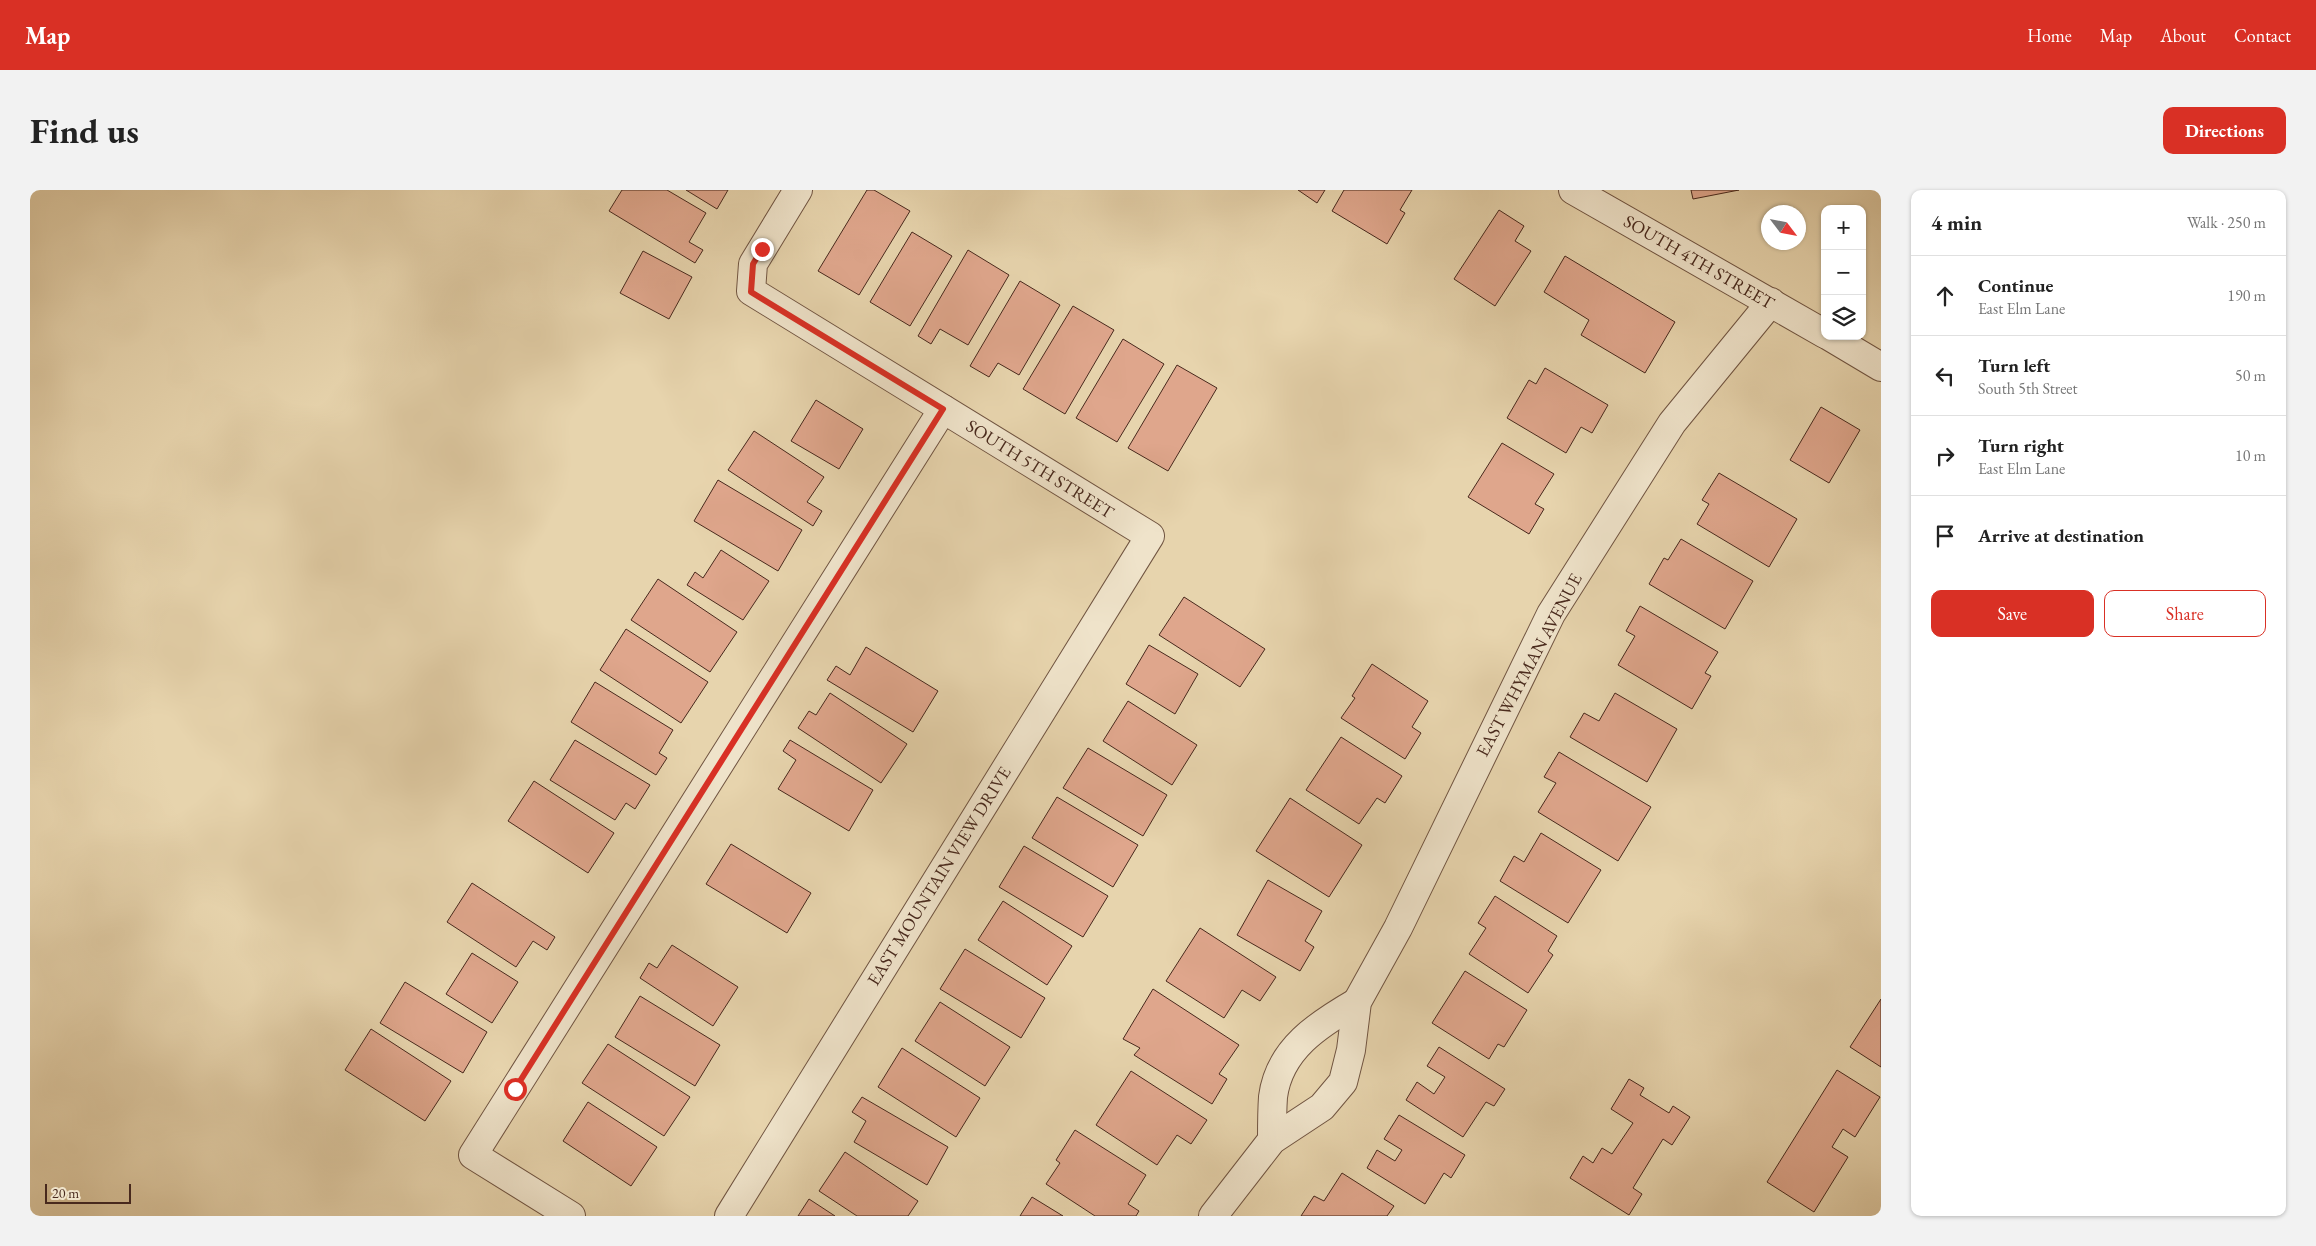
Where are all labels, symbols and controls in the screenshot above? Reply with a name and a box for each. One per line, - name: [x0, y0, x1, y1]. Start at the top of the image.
- text: Map: [25, 20, 70, 51]
- text: Home: [2027, 24, 2072, 47]
- text: Map: [2100, 24, 2132, 47]
- text: About: [2160, 24, 2206, 47]
- text: Contact: [2234, 24, 2291, 47]
- button: Directions: [2163, 107, 2286, 154]
- text: Find us: [30, 108, 139, 153]
- north arrow: [1761, 205, 1806, 250]
- map controls: [1821, 205, 1866, 340]
- button: +: [1821, 205, 1866, 250]
- street label: SOUTH 4TH STREET: [1620, 209, 1779, 315]
- text: 4 min: [1931, 209, 1982, 236]
- text: Walk · 250 m: [2187, 212, 2266, 233]
- route end: [751, 238, 774, 261]
- button: −: [1821, 250, 1866, 295]
- text: Continue: [1978, 273, 2053, 298]
- icon: ahead: [1931, 282, 1959, 310]
- text: 190 m: [2227, 285, 2266, 306]
- button: layers: [1821, 295, 1866, 340]
- text: East Elm Lane: [1978, 298, 2065, 319]
- text: Turn left: [1978, 353, 2050, 378]
- icon: left: [1931, 362, 1959, 390]
- text: 50 m: [2235, 365, 2266, 386]
- text: South 5th Street: [1978, 378, 2078, 399]
- street label: SOUTH 5TH STREET: [962, 414, 1119, 524]
- text: Turn right: [1978, 433, 2064, 458]
- icon: right: [1931, 442, 1959, 470]
- text: 10 m: [2235, 445, 2266, 466]
- text: East Elm Lane: [1978, 458, 2065, 479]
- icon: arrive: [1931, 522, 1959, 550]
- text: Arrive at destination: [1978, 523, 2144, 548]
- street label: EAST WHYMAN AVENUE: [1470, 569, 1587, 760]
- button: Save: [1931, 590, 2094, 637]
- button: Share: [2104, 590, 2266, 637]
- street label: EAST MOUNTAIN VIEW DRIVE: [861, 762, 1016, 990]
- route start: [504, 1078, 527, 1101]
- scale bar: [45, 1181, 131, 1204]
- text: 20 m: [52, 1184, 79, 1202]

